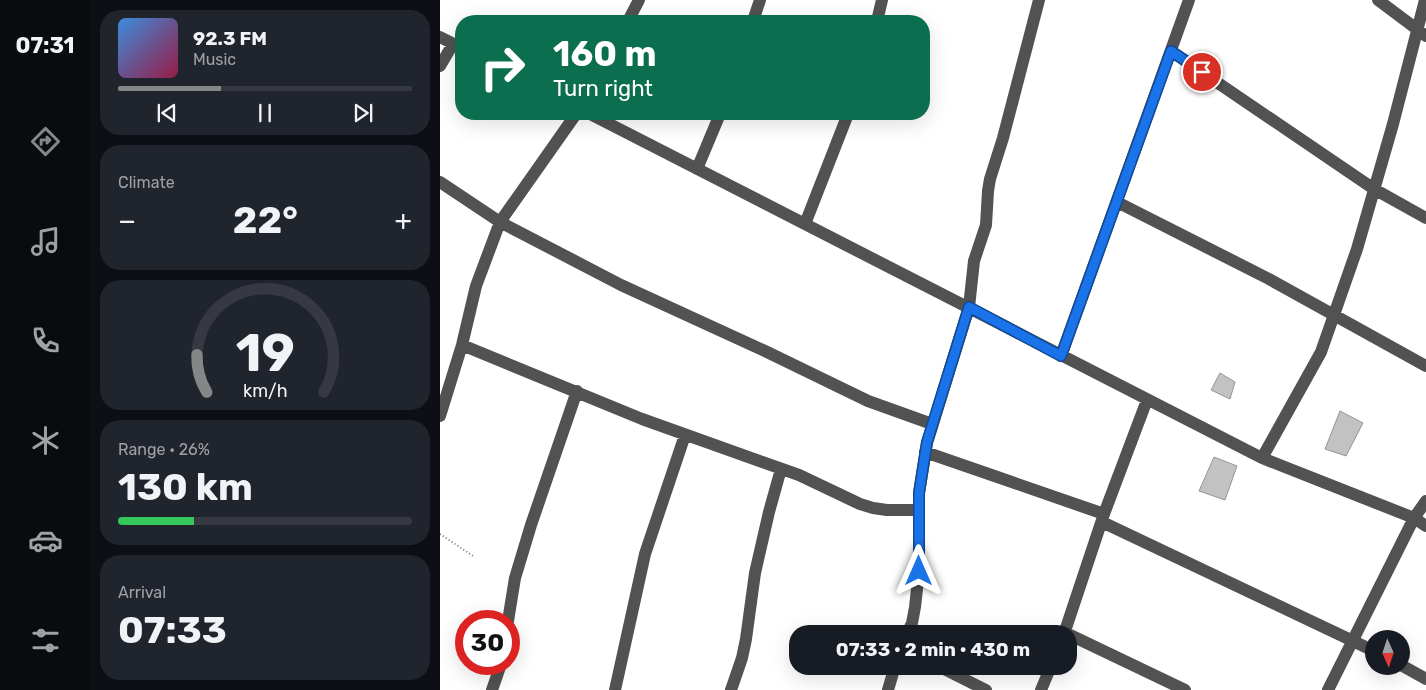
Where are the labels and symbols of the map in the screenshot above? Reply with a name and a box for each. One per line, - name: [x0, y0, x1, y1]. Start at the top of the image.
- pin: [1181, 51, 1223, 93]
- position arrow: [892, 544, 944, 596]
- speed limit sign: 30: [455, 610, 520, 675]
- north arrow: [1365, 630, 1410, 675]

